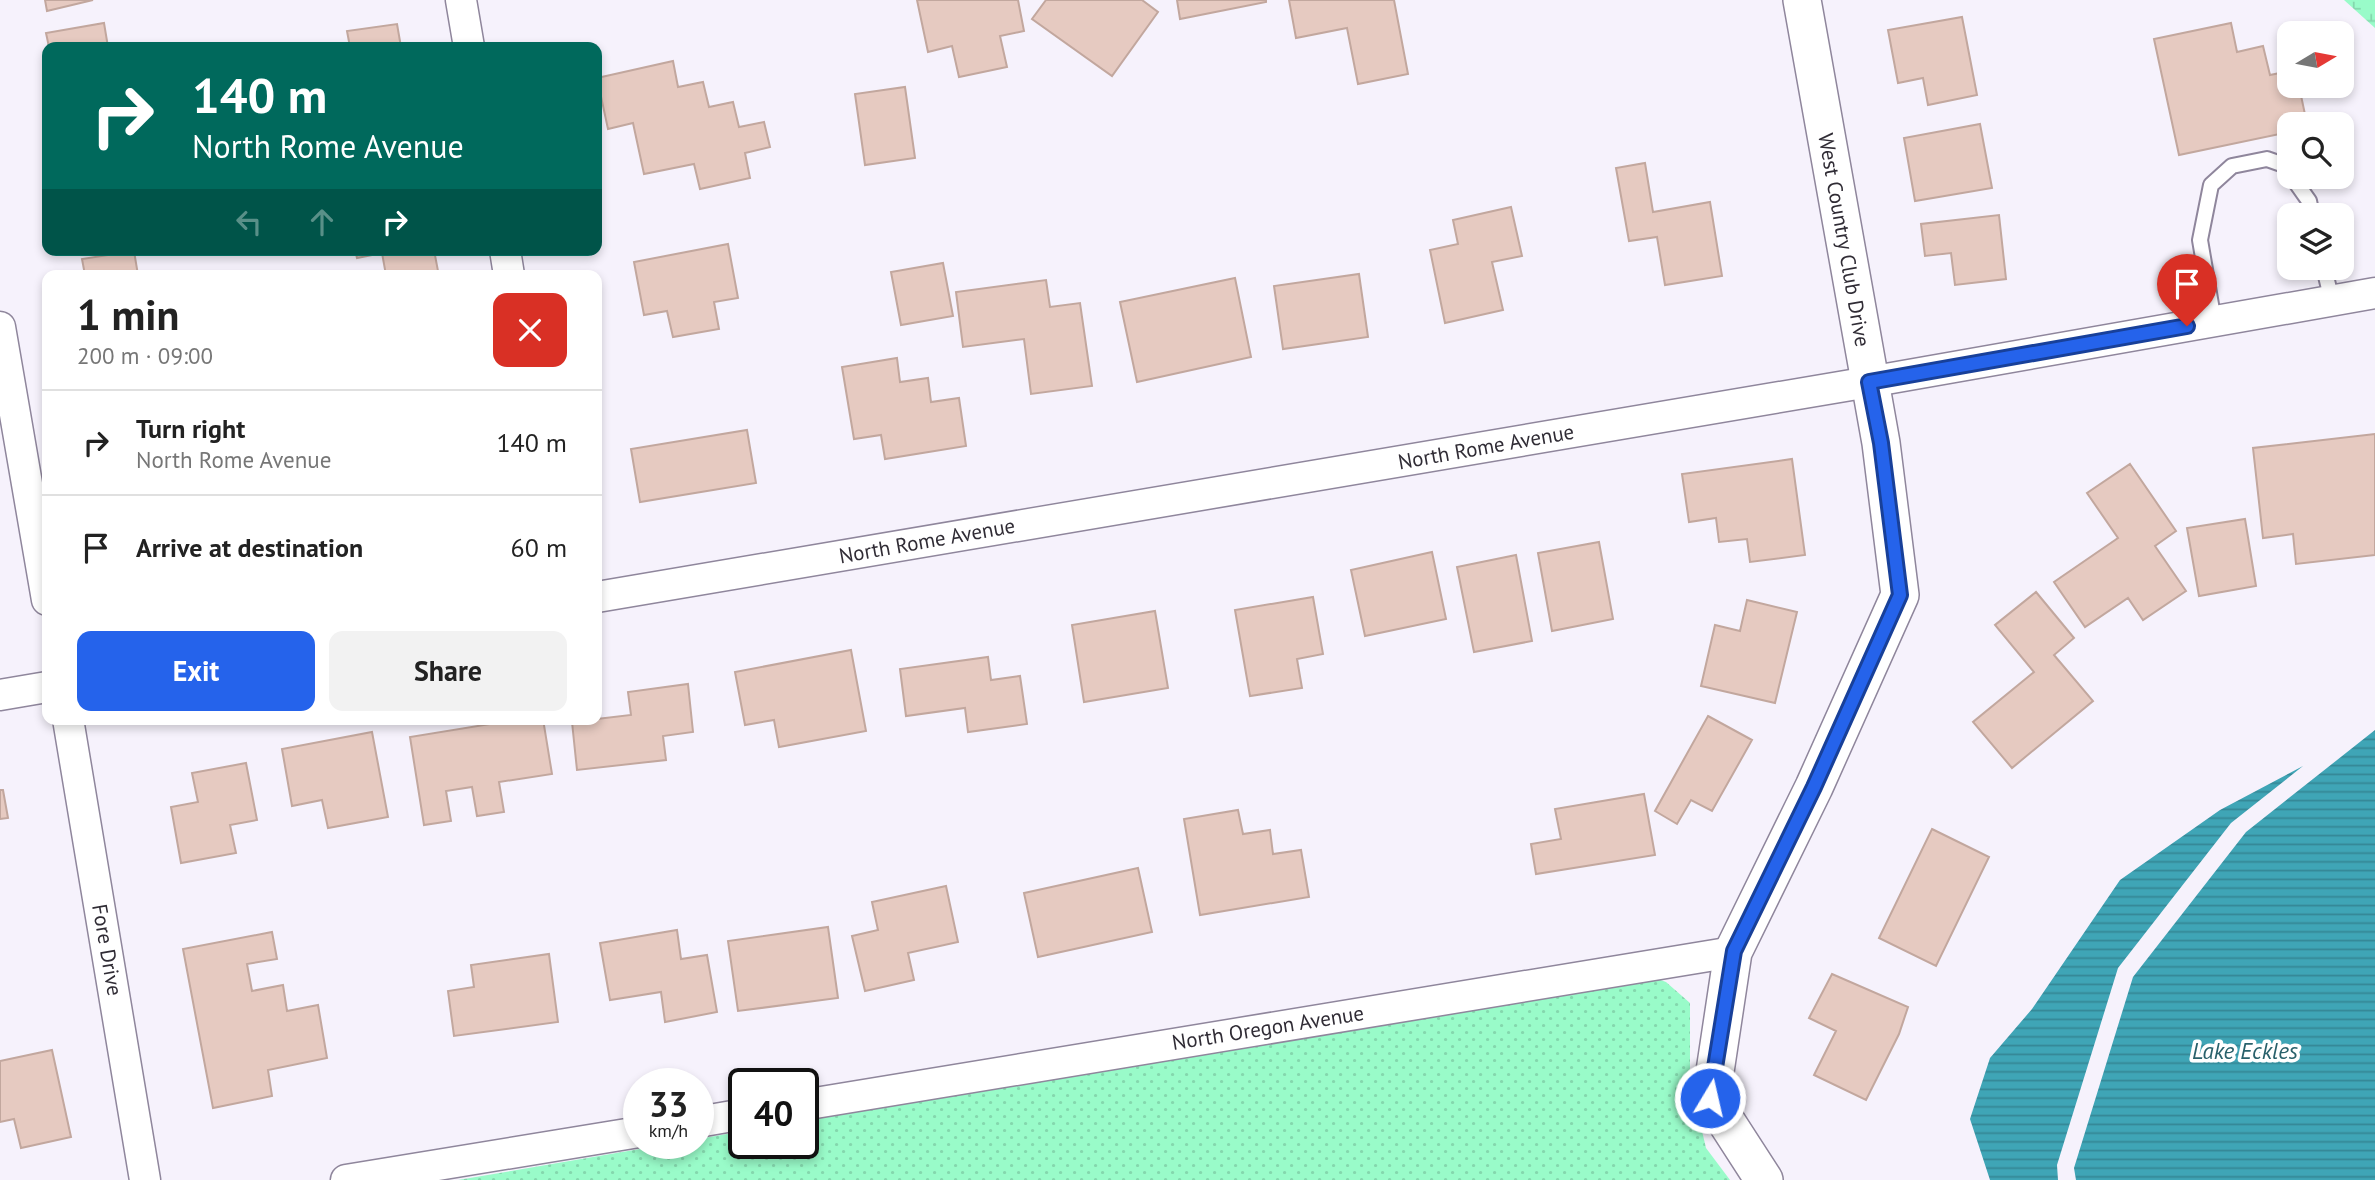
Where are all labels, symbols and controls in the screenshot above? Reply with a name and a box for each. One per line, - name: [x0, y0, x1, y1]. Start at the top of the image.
- north arrow: [2277, 21, 2354, 98]
- map controls: [2277, 21, 2354, 280]
- text: 140 m: [192, 63, 327, 127]
- icon: right: [77, 70, 168, 161]
- button: search: [2277, 112, 2354, 189]
- text: North Rome Avenue: [192, 125, 464, 167]
- street label: West Country Club Drive: [1812, 131, 1877, 349]
- icon: left: [230, 203, 268, 241]
- icon: ahead: [303, 203, 341, 241]
- icon: right: [376, 203, 414, 241]
- button: layers: [2277, 203, 2354, 280]
- pin: [2157, 254, 2217, 326]
- icon: arrive: [2168, 265, 2206, 303]
- text: 1 min: [77, 287, 179, 342]
- button: close: [493, 293, 567, 367]
- text: 200 m · 09:00: [77, 341, 213, 370]
- text: Turn right: [136, 412, 245, 445]
- street label: North Rome Avenue: [1396, 418, 1576, 475]
- icon: right: [77, 424, 115, 462]
- text: 140 m: [496, 426, 567, 459]
- text: North Rome Avenue: [136, 445, 331, 474]
- street label: North Rome Avenue: [837, 512, 1017, 569]
- icon: arrive: [77, 529, 115, 567]
- text: Arrive at destination: [136, 531, 363, 564]
- text: 60 m: [511, 531, 567, 564]
- button: Exit: [77, 631, 315, 711]
- button: Share: [329, 631, 567, 711]
- street label: Fore Drive: [86, 902, 129, 998]
- street label: North Oregon Avenue: [1170, 999, 1366, 1056]
- water label: Lake Eckles: [2192, 1036, 2299, 1065]
- position arrow: [1673, 1061, 1747, 1135]
- speed limit sign: 40: [728, 1068, 819, 1159]
- text: 33: [649, 1081, 688, 1127]
- text: km/h: [649, 1119, 688, 1142]

